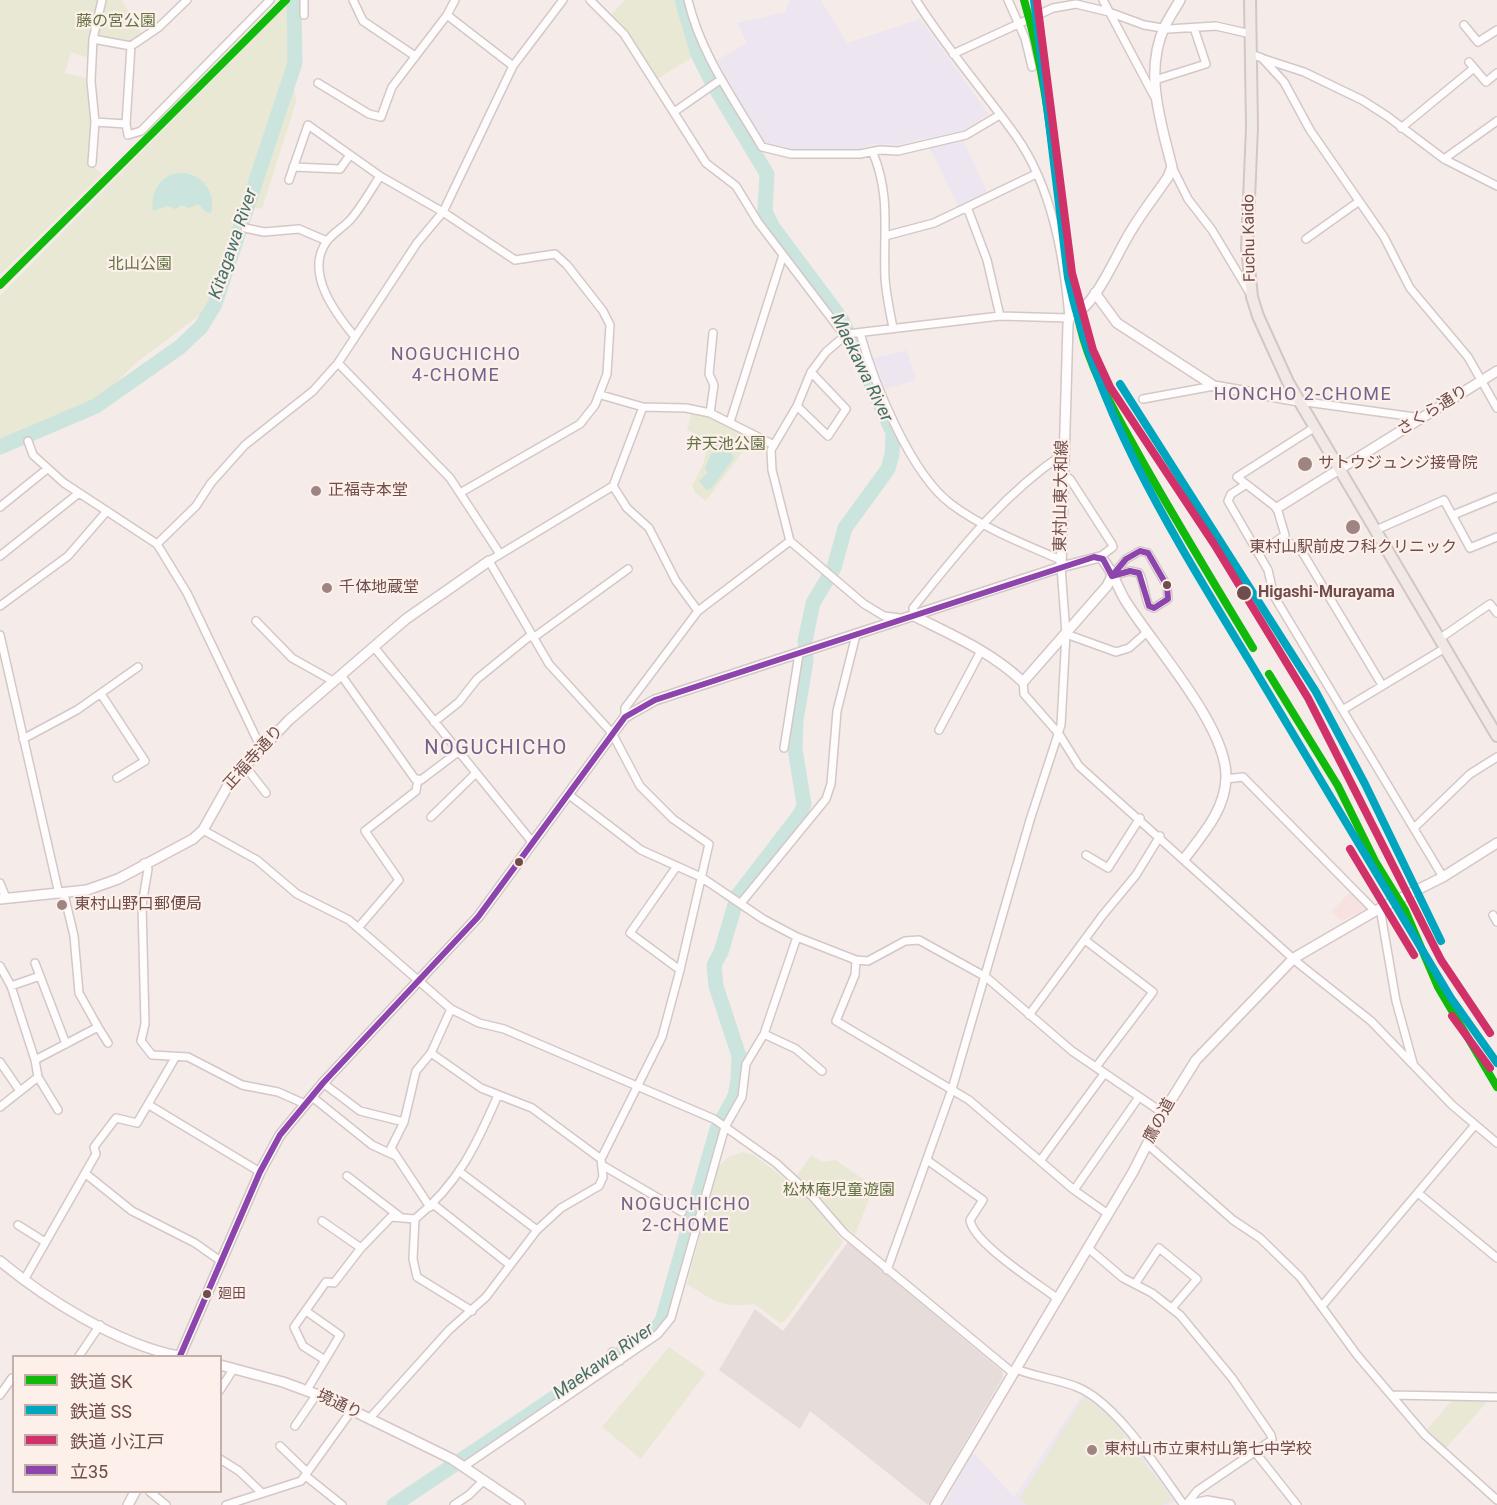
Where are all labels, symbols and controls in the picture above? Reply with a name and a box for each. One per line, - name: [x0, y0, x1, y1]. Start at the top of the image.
- park label: 藤の宮公園: [76, 12, 156, 32]
- water label: Kitagawa River: [205, 186, 263, 302]
- street label: Fuchu Kaido: [1240, 194, 1260, 282]
- park label: 北山公園: [108, 255, 172, 275]
- water label: Maekawa River: [825, 310, 897, 426]
- district label: NOGUCHICHO 4-CHOME: [391, 344, 521, 386]
- street label: さくら通り: [1394, 382, 1472, 440]
- district label: HONCHO 2-CHOME: [1214, 384, 1392, 406]
- park label: 弁天池公園: [686, 435, 766, 455]
- street label: 東村山東大和線: [1051, 440, 1073, 552]
- place label: サトウジュンジ接骨院: [1318, 454, 1478, 474]
- marker: サトウジュンジ接骨院: [1296, 455, 1314, 473]
- place label: 正福寺本堂: [328, 481, 408, 501]
- marker: 正福寺本堂: [309, 484, 323, 498]
- marker: 東村山駅前皮フ科クリニック: [1344, 518, 1362, 536]
- place label: 東村山駅前皮フ科クリニック: [1249, 538, 1457, 558]
- place label: 千体地蔵堂: [339, 578, 419, 598]
- unlabelled marker: [1161, 579, 1173, 591]
- marker: 千体地蔵堂: [320, 581, 334, 595]
- place label: Higashi-Murayama: [1258, 583, 1395, 603]
- marker: Higashi-Murayama: [1235, 584, 1253, 602]
- street label: 正福寺通り: [220, 722, 288, 794]
- district label: NOGUCHICHO: [424, 737, 568, 761]
- unlabelled marker: [513, 856, 525, 868]
- place label: 東村山野口郵便局: [74, 895, 202, 915]
- marker: 東村山野口郵便局: [55, 898, 69, 912]
- street label: 鷹の道: [1140, 1095, 1180, 1147]
- park label: 松林庵児童遊園: [783, 1181, 895, 1201]
- district label: NOGUCHICHO 2-CHOME: [621, 1194, 751, 1236]
- place label: 廻田: [218, 1286, 246, 1302]
- marker: 廻田: [201, 1288, 213, 1300]
- water label: Maekawa River: [550, 1319, 658, 1405]
- legend: [12, 1355, 222, 1493]
- text: 鉄道 SK: [70, 1371, 132, 1392]
- street label: 境通り: [313, 1386, 365, 1424]
- text: 鉄道 SS: [70, 1401, 132, 1422]
- text: 鉄道 小江戸: [70, 1431, 164, 1452]
- place label: 東村山市立東村山第七中学校: [1104, 1440, 1312, 1460]
- marker: 東村山市立東村山第七中学校: [1085, 1443, 1099, 1457]
- text: 立35: [70, 1461, 108, 1482]

